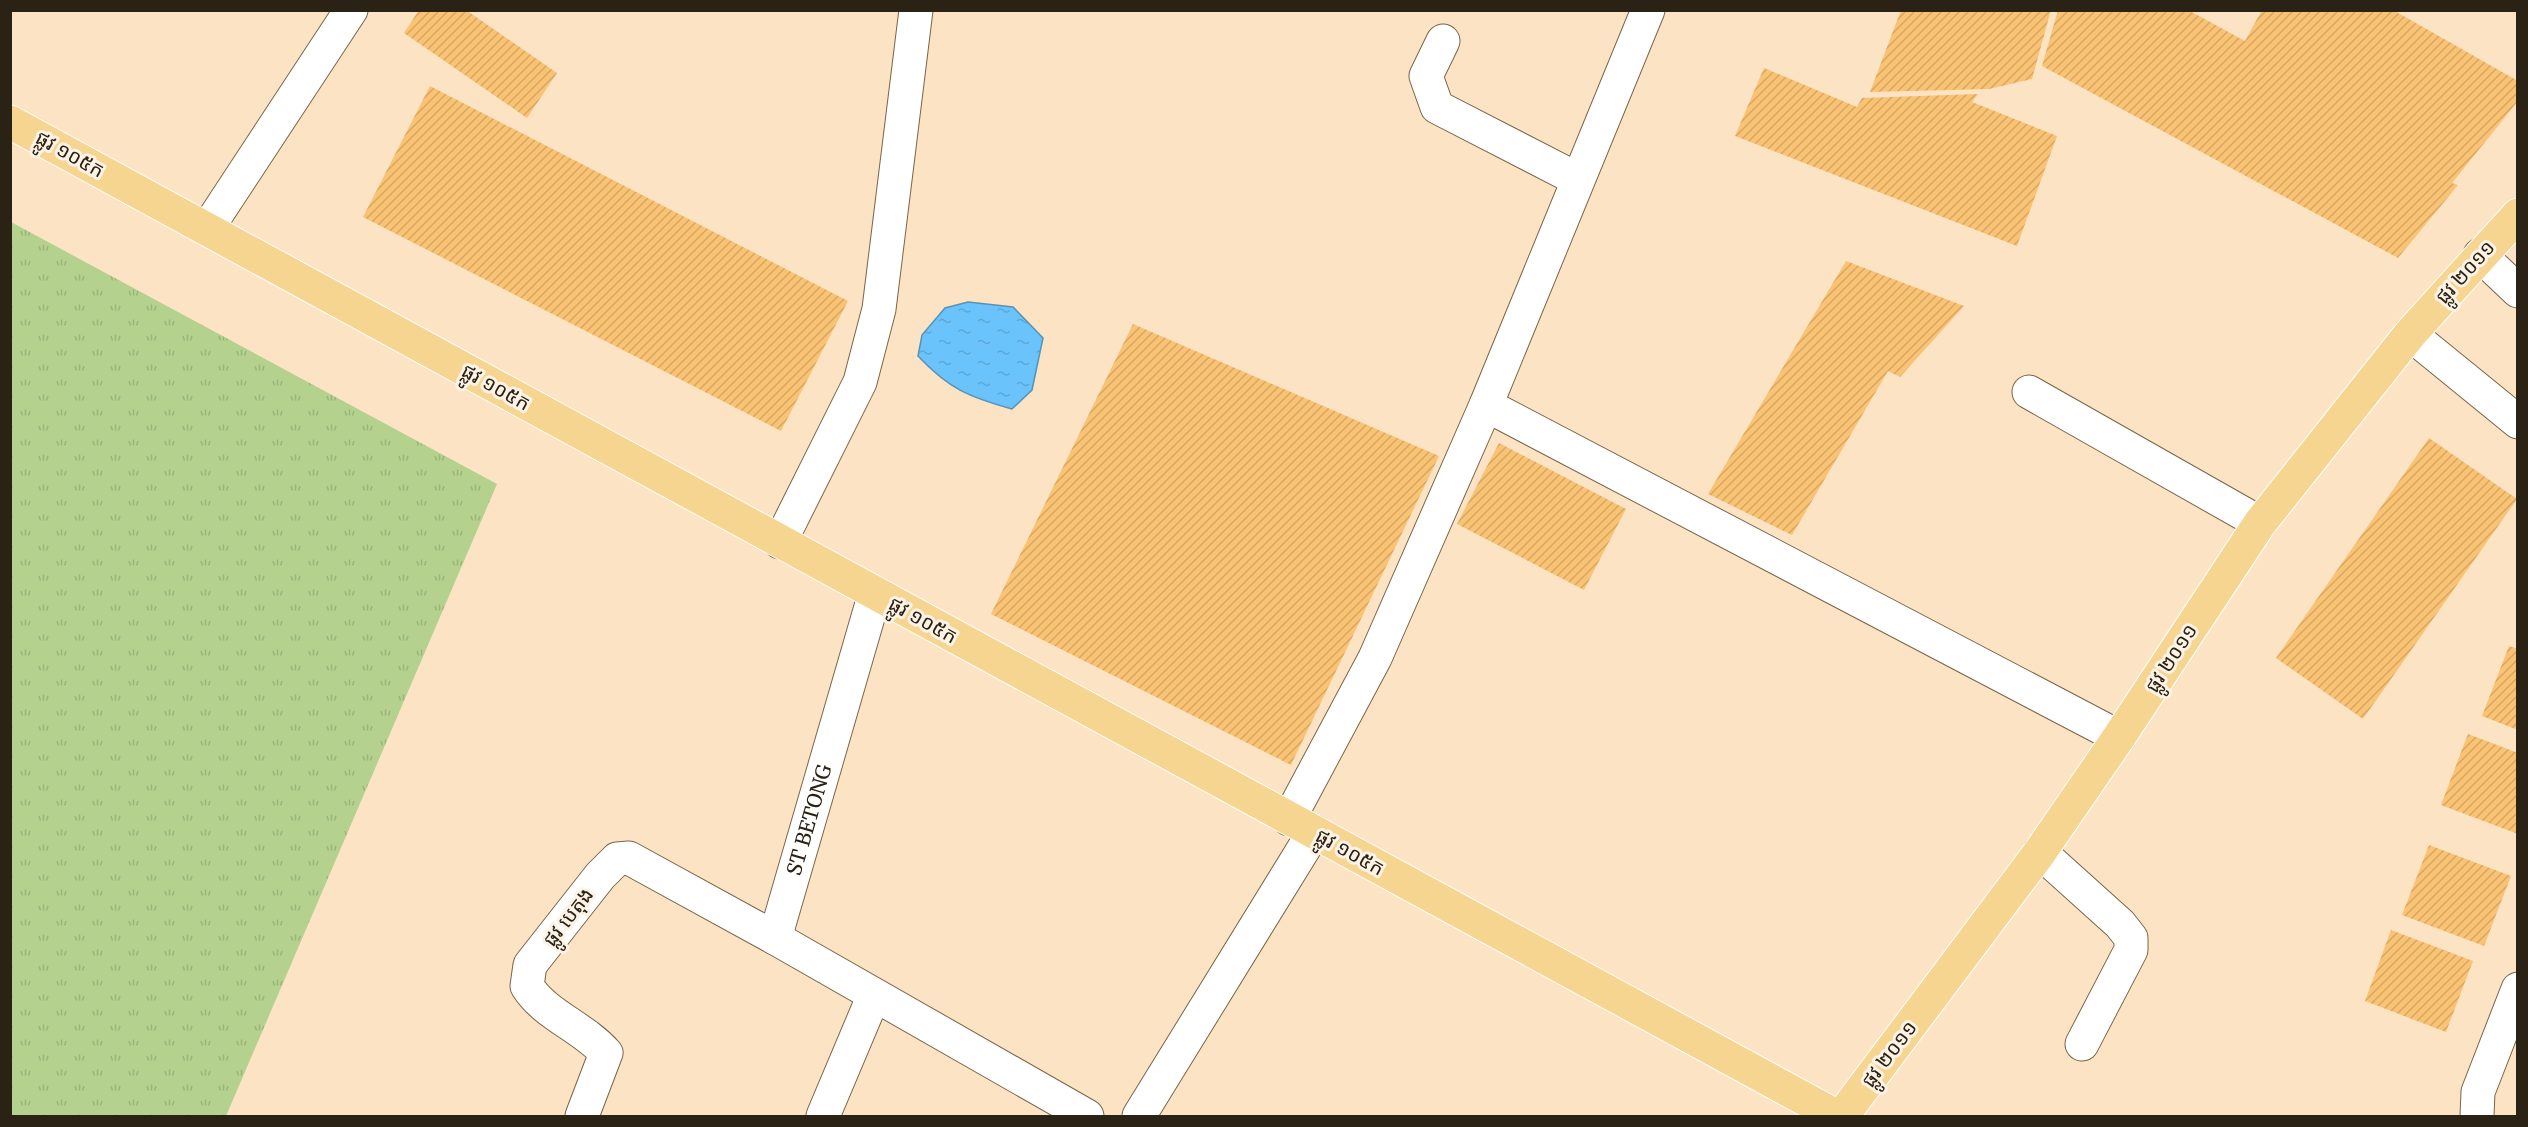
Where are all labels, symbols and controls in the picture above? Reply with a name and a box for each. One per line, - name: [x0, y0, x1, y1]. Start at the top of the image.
- street label: ផ្លូវ ១០៥ក: [28, 125, 109, 189]
- street label: ផ្លូវ ២០១១: [2430, 235, 2505, 313]
- street label: ផ្លូវ ១០៥ក: [454, 358, 535, 422]
- street label: ផ្លូវ ១០៥ក: [881, 591, 962, 655]
- street label: ផ្លូវ ២០១១: [2139, 619, 2208, 701]
- street label: ST BETONG: [781, 761, 837, 878]
- street label: ផ្លូវ ១០៥ក: [1308, 823, 1389, 887]
- street label: ផ្លូវ បេតុង: [537, 882, 604, 955]
- street label: ផ្លូវ ២០១១: [1855, 1015, 1927, 1096]

